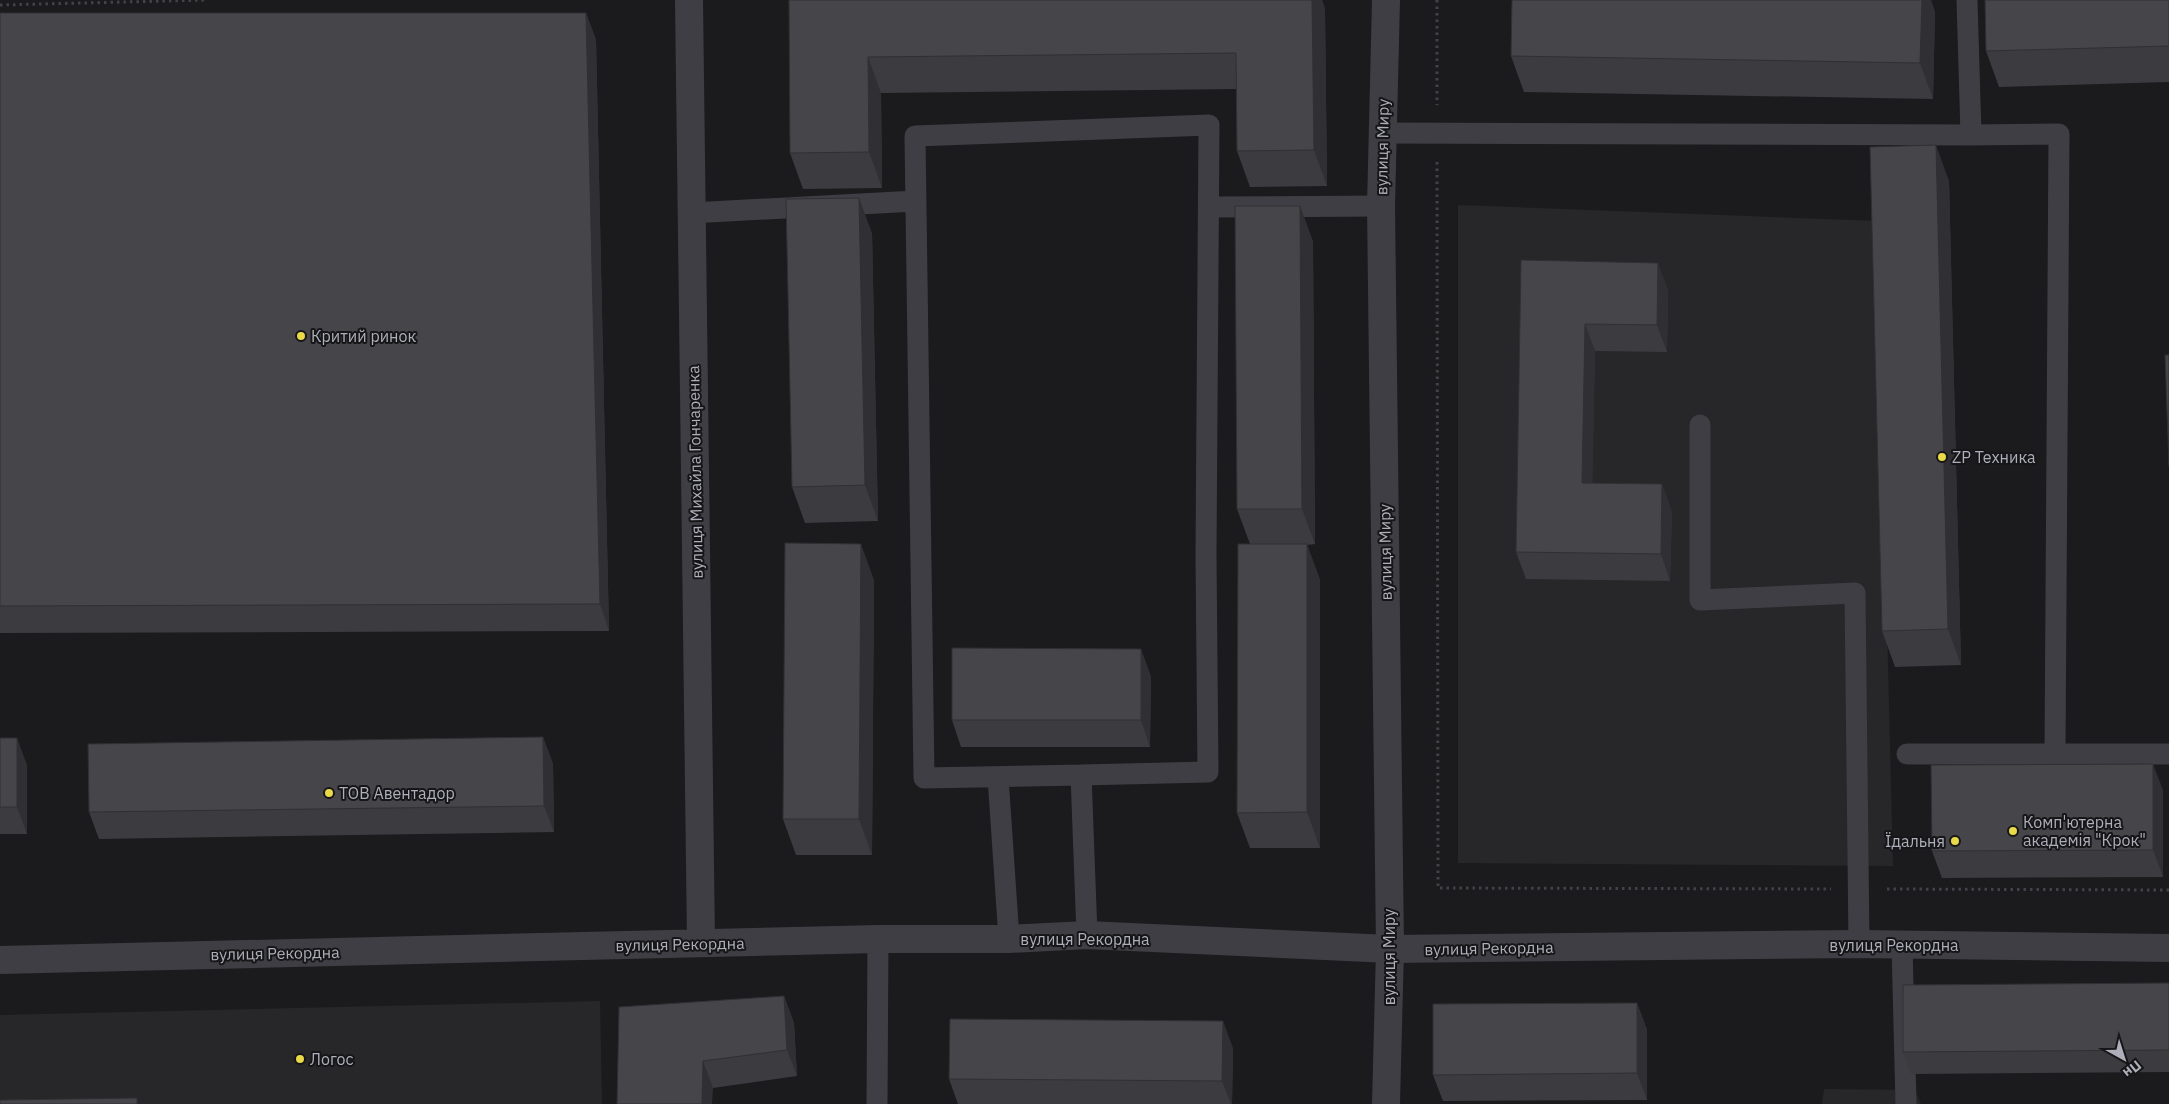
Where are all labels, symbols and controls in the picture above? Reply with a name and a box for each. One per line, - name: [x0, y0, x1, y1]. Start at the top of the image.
- street label: вулиця Миру: [1371, 99, 1393, 195]
- place label: Критий ринок: [311, 326, 416, 346]
- marker: Критий ринок: [295, 330, 307, 342]
- street label: вулиця Михайла Гончаренка: [683, 365, 707, 579]
- place label: ZP Техника: [1952, 447, 2036, 467]
- marker: ZP Техника: [1936, 451, 1948, 463]
- street label: вулиця Миру: [1374, 504, 1396, 600]
- place label: ТОВ Авентадор: [339, 783, 455, 803]
- marker: ТОВ Авентадор: [323, 787, 335, 799]
- place label: Комп'ютерна академія "Крок": [2023, 812, 2146, 850]
- marker: Комп'ютерна академія "Крок": [2007, 825, 2019, 837]
- place label: Їдальня: [1885, 831, 1945, 851]
- marker: Їдальня: [1949, 835, 1961, 847]
- street label: вулиця Миру: [1379, 909, 1399, 1005]
- street label: вулиця Рекордна: [1020, 929, 1150, 949]
- street label: вулиця Рекордна: [615, 933, 745, 955]
- street label: вулиця Рекордна: [1829, 935, 1959, 955]
- street label: вулиця Рекордна: [1424, 937, 1554, 959]
- street label: вулиця Рекордна: [210, 942, 340, 964]
- north arrow: [2099, 1034, 2149, 1084]
- place label: Логос: [310, 1049, 354, 1069]
- marker: Логос: [294, 1053, 306, 1065]
- text: Пн: [2119, 1056, 2145, 1082]

